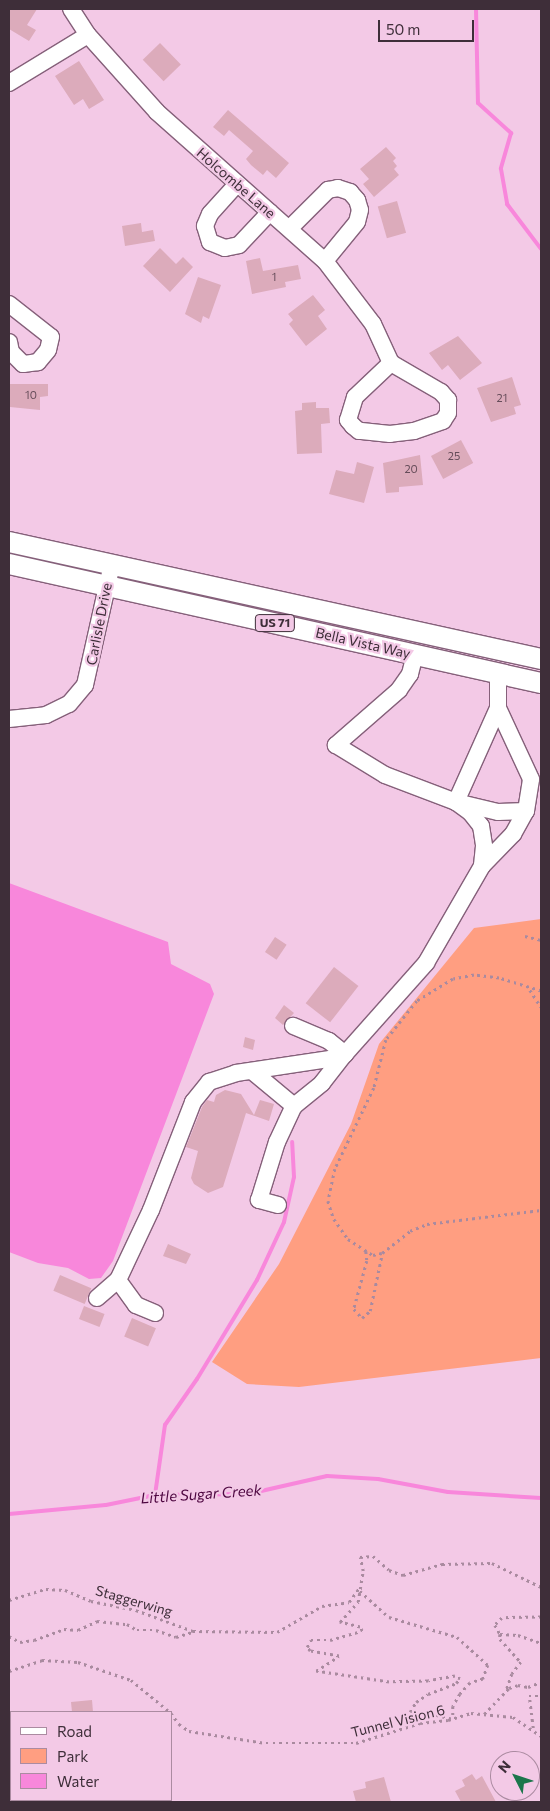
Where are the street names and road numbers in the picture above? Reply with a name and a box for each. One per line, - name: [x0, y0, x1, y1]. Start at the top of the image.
- street label: Holcombe Lane: [193, 144, 279, 222]
- street label: Carlisle Drive: [83, 581, 115, 667]
- road number: US 71: [254, 614, 296, 632]
- street label: Bella Vista Way: [314, 624, 412, 662]
- street label: Staggerwing: [93, 1582, 175, 1620]
- street label: Tunnel Vision 6: [349, 1701, 447, 1741]

